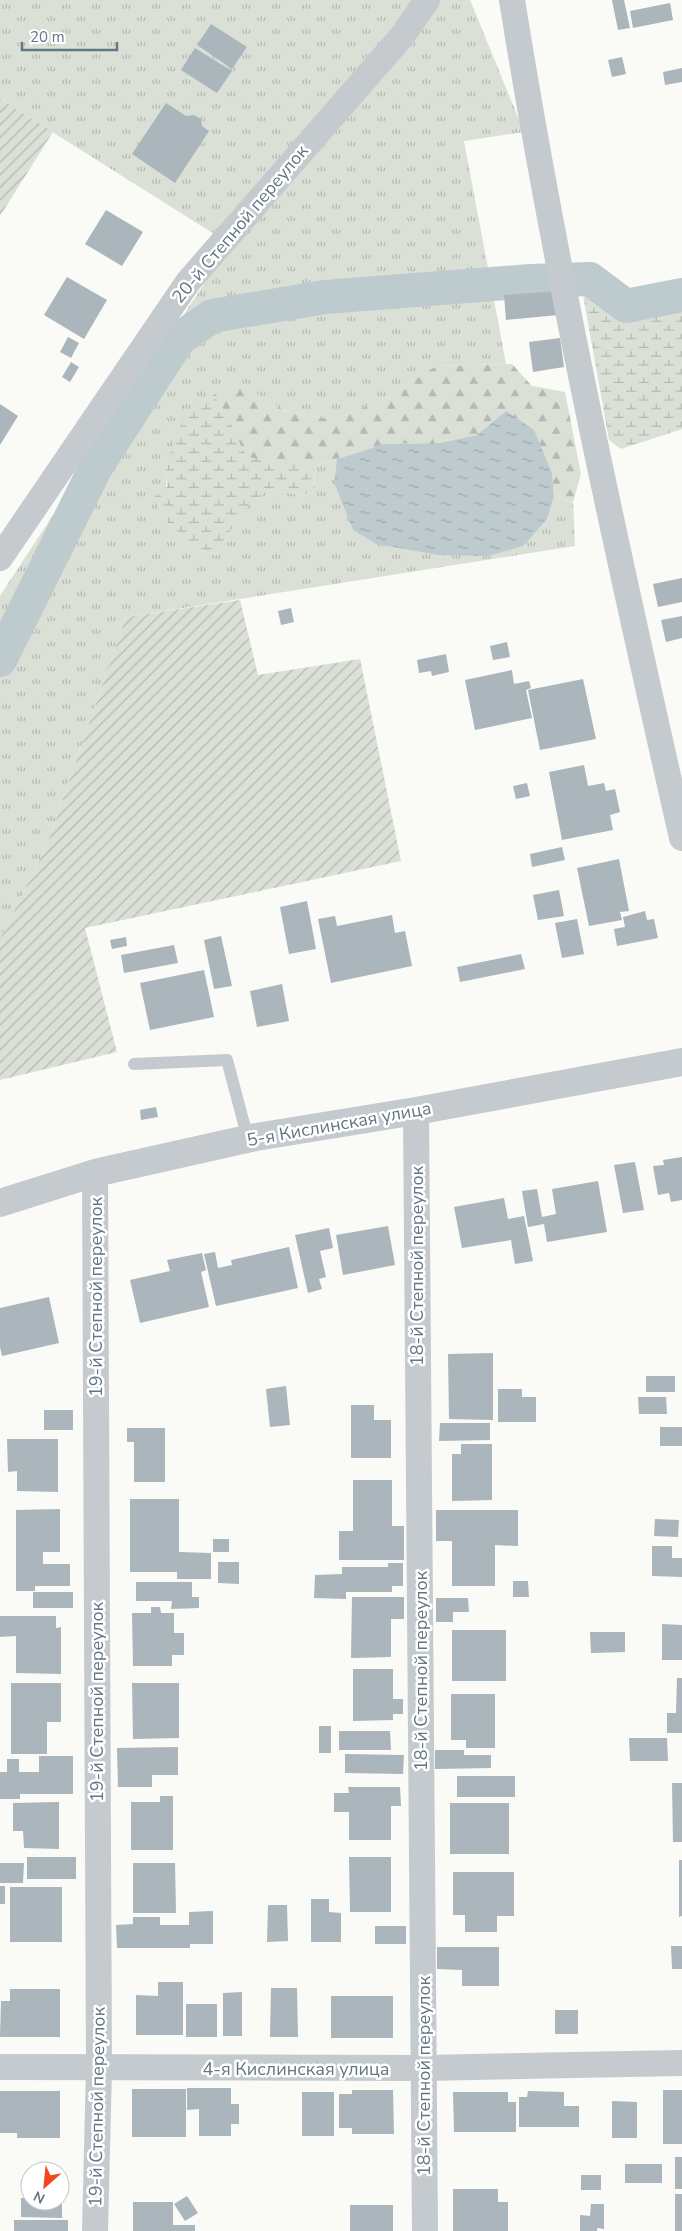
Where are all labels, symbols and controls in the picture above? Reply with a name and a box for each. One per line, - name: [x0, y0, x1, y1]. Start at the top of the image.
- scale bar: [22, 20, 118, 52]
- text: 20 m: [30, 27, 65, 47]
- street label: 20-й Степной переулок: [167, 139, 314, 308]
- street label: 5-я Кислинская улица: [245, 1096, 433, 1152]
- street label: 18-й Степной переулок: [405, 1165, 429, 1366]
- street label: 19-й Степной переулок: [84, 1196, 108, 1397]
- street label: 18-й Степной переулок: [409, 1570, 433, 1771]
- street label: 19-й Степной переулок: [85, 1601, 109, 1802]
- street label: 18-й Степной переулок: [412, 1975, 436, 2176]
- street label: 19-й Степной переулок: [83, 2006, 111, 2207]
- street label: 4-я Кислинская улица: [203, 2057, 389, 2081]
- north arrow: [20, 2161, 70, 2211]
- text: N: [30, 2186, 48, 2208]

